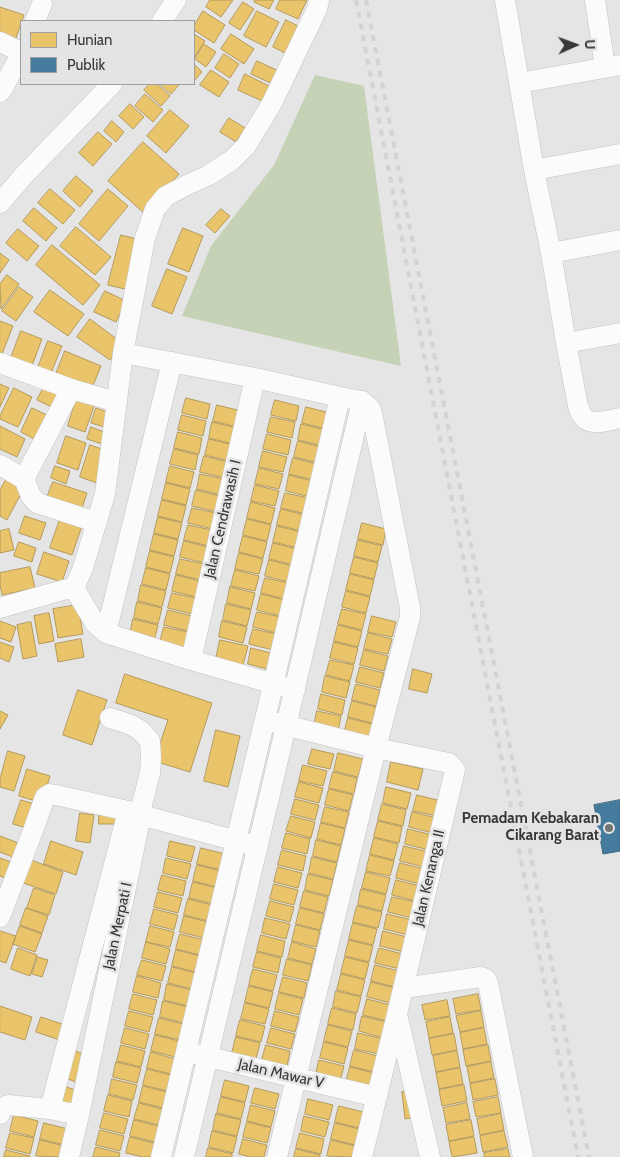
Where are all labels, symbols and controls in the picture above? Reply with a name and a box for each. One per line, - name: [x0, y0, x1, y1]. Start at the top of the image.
- legend: [20, 20, 195, 85]
- north arrow: [550, 20, 600, 70]
- text: Hunian: [67, 31, 112, 49]
- text: U: [581, 39, 599, 50]
- text: Publik: [67, 56, 105, 74]
- street label: Jalan Cendrawasih I: [201, 458, 245, 580]
- place label: Pemadam Kebakaran Cikarang Barat: [462, 810, 599, 845]
- marker: Pemadam Kebakaran Cikarang Barat: [603, 822, 615, 834]
- street label: Jalan Kenanga II: [409, 828, 449, 928]
- street label: Jalan Merpati I: [100, 881, 136, 971]
- street label: Jalan Mawar V: [236, 1055, 326, 1093]

